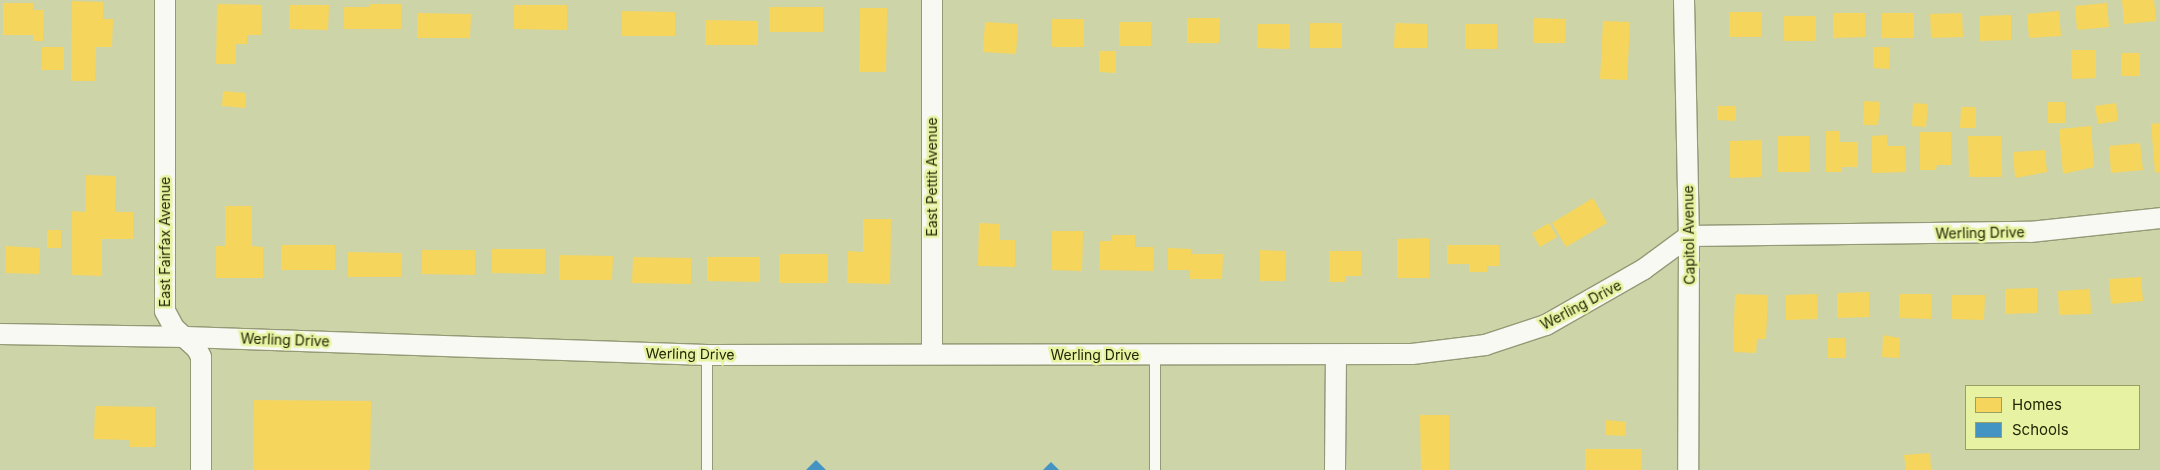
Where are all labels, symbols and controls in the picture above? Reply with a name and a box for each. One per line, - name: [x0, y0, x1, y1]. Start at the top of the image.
- street label: East Pettit Avenue: [924, 117, 940, 237]
- street label: East Fairfax Avenue: [157, 177, 173, 307]
- street label: Capitol Avenue: [1680, 185, 1698, 285]
- street label: Werling Drive: [1935, 224, 2025, 242]
- street label: Werling Drive: [1538, 277, 1624, 333]
- street label: Werling Drive: [240, 330, 330, 350]
- street label: Werling Drive: [645, 345, 735, 363]
- street label: Werling Drive: [1050, 347, 1140, 363]
- legend: [1965, 385, 2140, 450]
- text: Homes: [2012, 395, 2062, 414]
- text: Schools: [2012, 420, 2069, 439]

